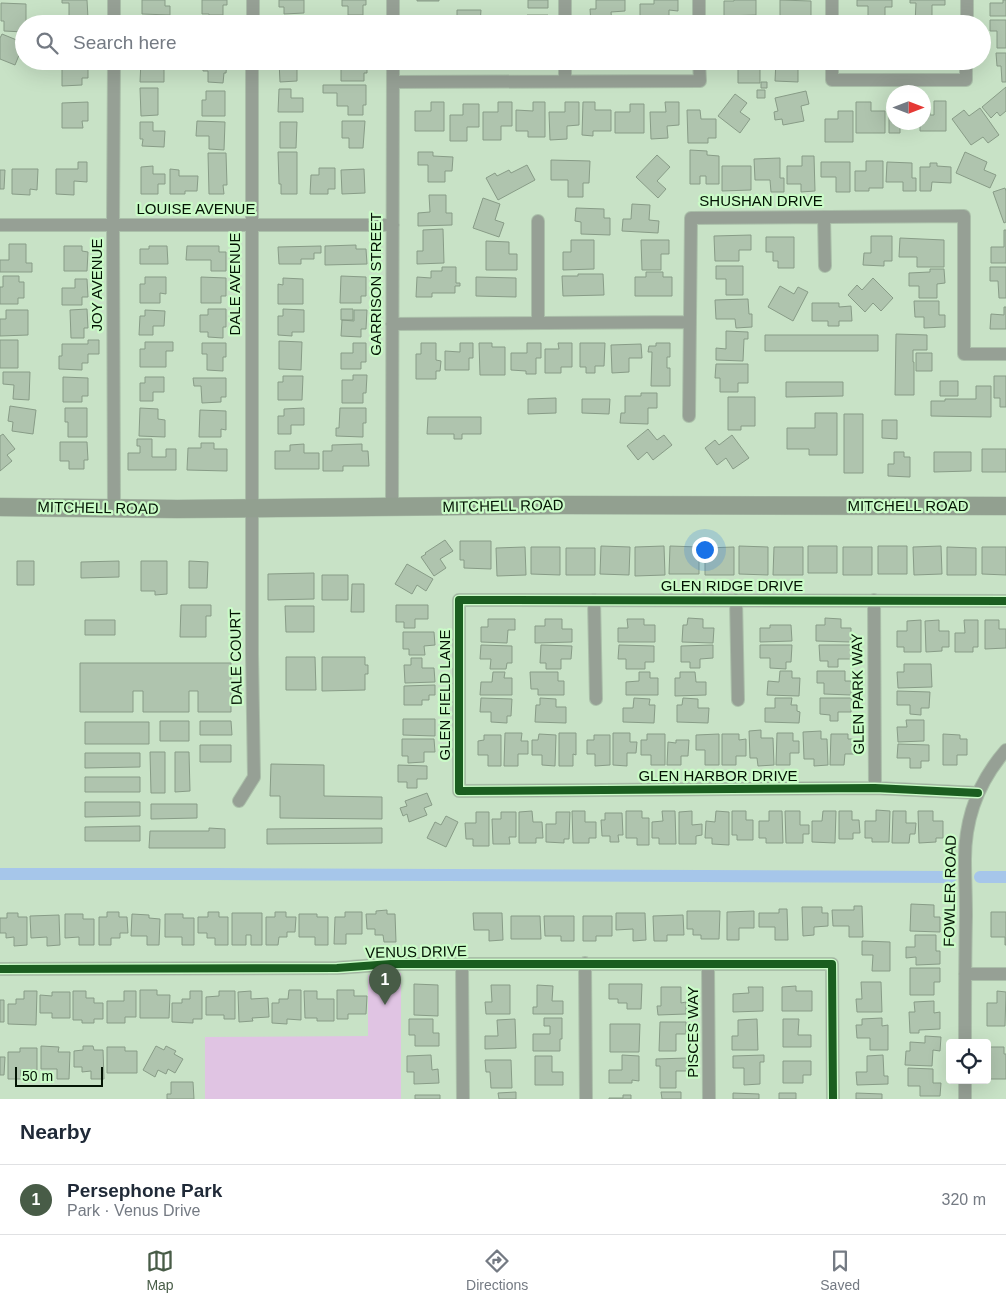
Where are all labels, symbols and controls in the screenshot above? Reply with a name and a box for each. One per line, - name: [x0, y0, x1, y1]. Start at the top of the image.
- search box: [15, 15, 991, 70]
- icon: search: [33, 29, 61, 57]
- text: Search here: [73, 32, 177, 53]
- north arrow: [886, 85, 931, 130]
- street label: SHUSHAN DRIVE: [699, 192, 823, 209]
- street label: LOUISE AVENUE: [137, 200, 255, 217]
- street label: GARRISON STREET: [367, 212, 384, 356]
- street label: DALE AVENUE: [226, 232, 243, 336]
- street label: JOY AVENUE: [88, 239, 105, 331]
- street label: MITCHELL ROAD: [442, 496, 564, 515]
- street label: MITCHELL ROAD: [847, 497, 969, 514]
- street label: MITCHELL ROAD: [37, 498, 159, 517]
- your location: [692, 537, 718, 563]
- street label: GLEN RIDGE DRIVE: [661, 577, 803, 594]
- street label: DALE COURT: [226, 609, 245, 705]
- street label: GLEN FIELD LANE: [436, 630, 453, 760]
- street label: GLEN PARK WAY: [848, 633, 867, 755]
- street label: GLEN HARBOR DRIVE: [638, 767, 798, 784]
- street label: FOWLER ROAD: [940, 835, 959, 947]
- street label: VENUS DRIVE: [365, 942, 467, 961]
- pin: 1: [369, 964, 401, 1005]
- street label: PISCES WAY: [684, 986, 701, 1078]
- map controls: [946, 1039, 991, 1084]
- button: locate: [946, 1039, 991, 1084]
- scale bar: [15, 1064, 102, 1087]
- text: 50 m: [22, 1068, 53, 1084]
- text: Nearby: [20, 1120, 91, 1143]
- text: Persephone Park: [67, 1180, 222, 1201]
- text: 1: [32, 1191, 40, 1208]
- text: 320 m: [942, 1191, 986, 1208]
- text: Park · Venus Drive: [67, 1202, 200, 1219]
- tab: Map: [146, 1247, 174, 1293]
- tab: Directions: [466, 1247, 528, 1293]
- tab: Saved: [820, 1247, 860, 1293]

